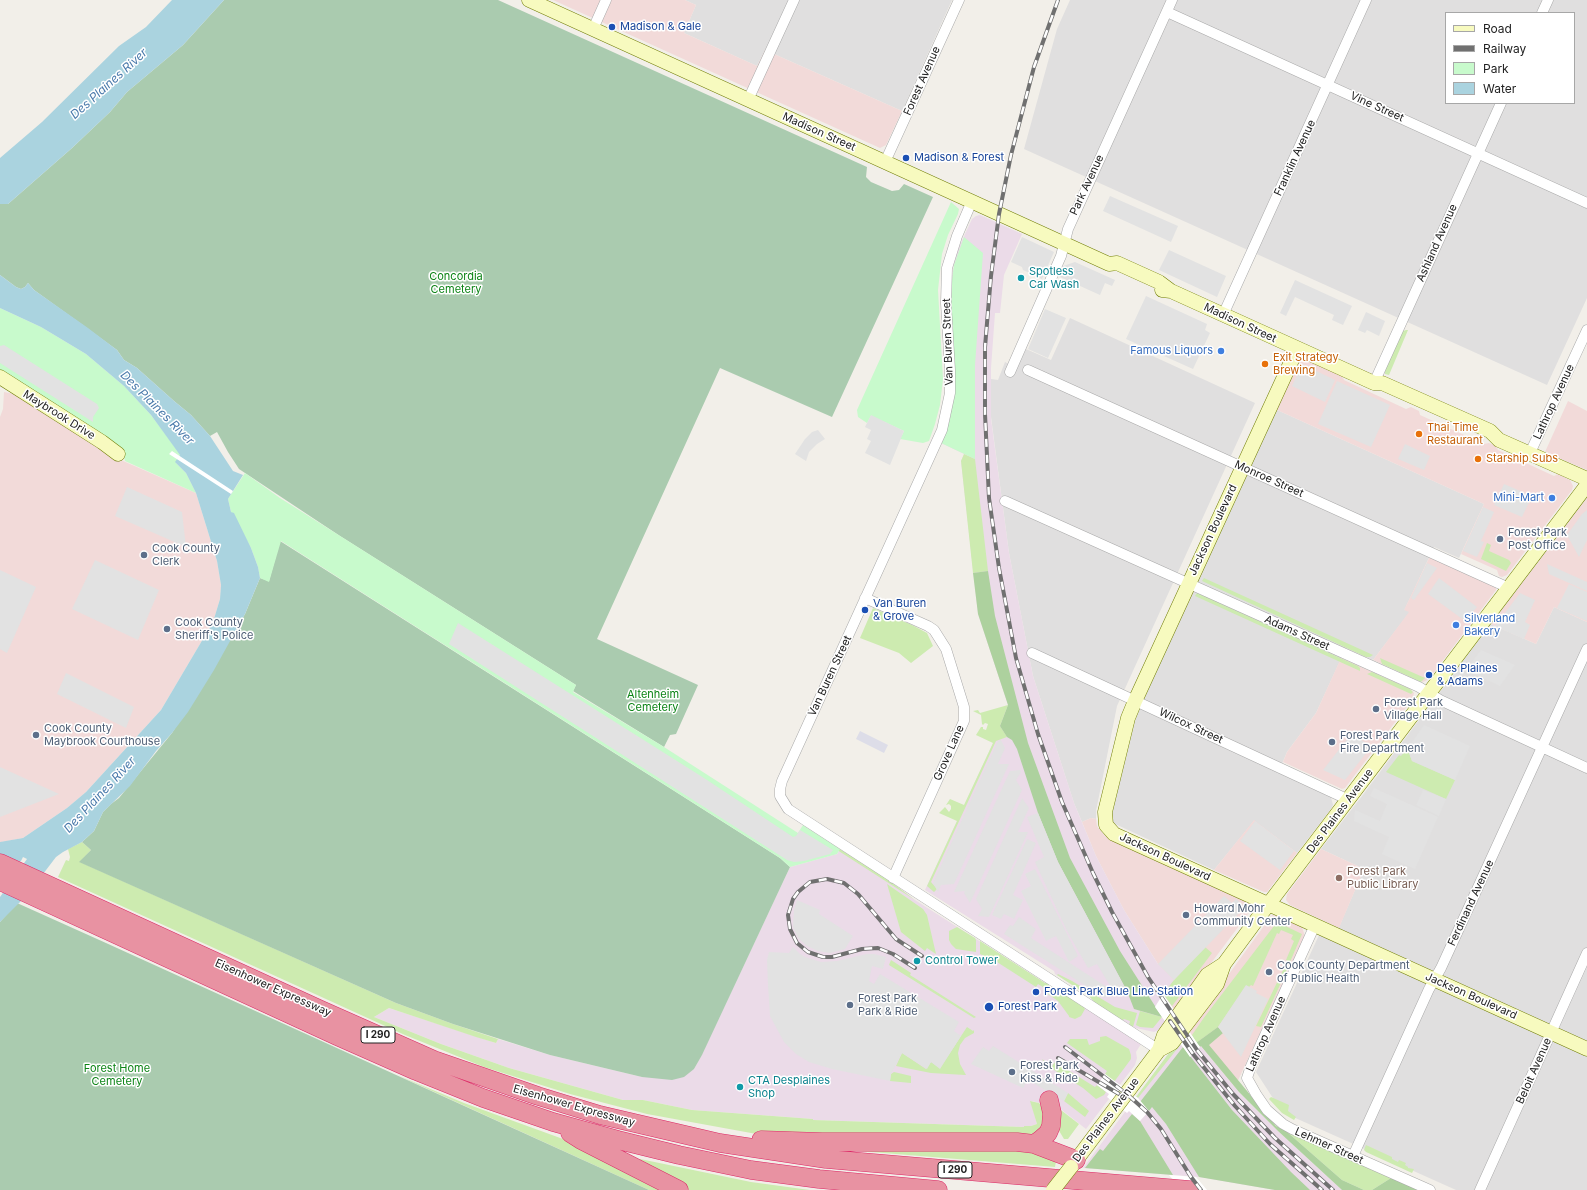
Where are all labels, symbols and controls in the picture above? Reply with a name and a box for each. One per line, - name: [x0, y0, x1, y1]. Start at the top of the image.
- legend: [1445, 12, 1575, 104]
- place label: Madison & Gale: [620, 20, 701, 34]
- text: Road: [1483, 21, 1512, 36]
- marker: Madison & Gale: [607, 22, 617, 32]
- text: Railway: [1483, 41, 1526, 56]
- street label: Forest Avenue: [901, 44, 943, 118]
- water label: Des Plaines River: [68, 46, 150, 122]
- text: Park: [1483, 61, 1509, 76]
- text: Water: [1483, 81, 1516, 96]
- street label: Vine Street: [1348, 89, 1406, 125]
- street label: Madison Street: [780, 110, 858, 154]
- street label: Franklin Avenue: [1272, 118, 1318, 198]
- place label: Madison & Forest: [914, 151, 1004, 165]
- marker: Madison & Forest: [901, 153, 911, 163]
- street label: Park Avenue: [1067, 153, 1107, 217]
- street label: Ashland Avenue: [1414, 202, 1460, 284]
- place label: Spotless Car Wash: [1029, 265, 1079, 291]
- park label: Concordia Cemetery: [429, 270, 483, 296]
- marker: Spotless Car Wash: [1016, 273, 1026, 283]
- street label: Van Buren Street: [940, 298, 956, 386]
- street label: Madison Street: [1202, 300, 1278, 346]
- place label: Famous Liquors: [1130, 344, 1213, 358]
- marker: Famous Liquors: [1216, 346, 1226, 356]
- place label: Exit Strategy Brewing: [1273, 351, 1339, 377]
- marker: Exit Strategy Brewing: [1260, 359, 1270, 369]
- street label: Lathrop Avenue: [1531, 362, 1577, 442]
- water label: Des Plaines River: [117, 368, 197, 448]
- street label: Maybrook Drive: [21, 388, 97, 442]
- place label: Thai Time Restaurant: [1427, 421, 1483, 447]
- marker: Thai Time Restaurant: [1414, 429, 1424, 439]
- place label: Starship Subs: [1486, 452, 1558, 466]
- marker: Starship Subs: [1473, 454, 1483, 464]
- street label: Monroe Street: [1232, 458, 1306, 500]
- street label: Jackson Boulevard: [1186, 482, 1240, 578]
- place label: Mini-Mart: [1493, 491, 1544, 505]
- marker: Mini-Mart: [1547, 493, 1557, 503]
- place label: Forest Park Post Office: [1508, 526, 1567, 552]
- marker: Forest Park Post Office: [1495, 534, 1505, 544]
- place label: Cook County Clerk: [152, 542, 220, 568]
- marker: Cook County Clerk: [139, 550, 149, 560]
- place label: Van Buren & Grove: [873, 597, 926, 623]
- marker: Van Buren & Grove: [860, 605, 870, 615]
- place label: Silverland Bakery: [1464, 612, 1515, 638]
- street label: Adams Street: [1262, 613, 1332, 653]
- place label: Cook County Sheriff's Police: [175, 616, 253, 642]
- marker: Silverland Bakery: [1451, 620, 1461, 630]
- marker: Cook County Sheriff's Police: [162, 624, 172, 634]
- street label: Van Buren Street: [806, 634, 854, 718]
- place label: Des Plaines & Adams: [1437, 662, 1498, 688]
- marker: Des Plaines & Adams: [1424, 670, 1434, 680]
- park label: Altenheim Cemetery: [627, 688, 679, 714]
- place label: Forest Park Village Hall: [1384, 696, 1443, 722]
- marker: Forest Park Village Hall: [1371, 704, 1381, 714]
- street label: Wilcox Street: [1157, 705, 1225, 747]
- place label: Cook County Maybrook Courthouse: [44, 722, 160, 748]
- street label: Grove Lane: [931, 723, 967, 783]
- place label: Forest Park Fire Department: [1340, 729, 1424, 755]
- marker: Cook County Maybrook Courthouse: [31, 730, 41, 740]
- marker: Forest Park Fire Department: [1327, 737, 1337, 747]
- water label: Des Plaines River: [61, 754, 139, 836]
- street label: Des Plaines Avenue: [1304, 766, 1376, 856]
- street label: Jackson Boulevard: [1117, 830, 1213, 884]
- street label: Ferdinand Avenue: [1445, 858, 1497, 948]
- place label: Forest Park Public Library: [1347, 865, 1418, 891]
- marker: Forest Park Public Library: [1334, 873, 1344, 883]
- place label: Howard Mohr Community Center: [1194, 902, 1292, 928]
- marker: Howard Mohr Community Center: [1181, 910, 1191, 920]
- place label: Control Tower: [925, 954, 998, 968]
- street label: Eisenhower Expressway: [213, 956, 333, 1020]
- marker: Control Tower: [912, 956, 922, 966]
- place label: Cook County Department of Public Health: [1277, 959, 1410, 985]
- marker: Cook County Department of Public Health: [1264, 967, 1274, 977]
- street label: Jackson Boulevard: [1423, 970, 1519, 1022]
- place label: Forest Park Blue Line Station: [1044, 985, 1193, 999]
- marker: Forest Park Blue Line Station: [1031, 987, 1041, 997]
- place label: Forest Park Park & Ride: [858, 992, 918, 1018]
- street label: Lathrop Avenue: [1243, 994, 1289, 1074]
- marker: Forest Park Park & Ride: [845, 1000, 855, 1010]
- place label: Forest Park: [998, 1000, 1057, 1014]
- marker: Forest Park: [983, 1001, 995, 1013]
- road number: I 290: [361, 1027, 395, 1043]
- street label: Beloit Avenue: [1514, 1036, 1554, 1106]
- place label: Forest Park Kiss & Ride: [1020, 1059, 1079, 1085]
- park label: Forest Home Cemetery: [84, 1062, 150, 1088]
- marker: Forest Park Kiss & Ride: [1007, 1067, 1017, 1077]
- place label: CTA Desplaines Shop: [748, 1074, 830, 1100]
- street label: Des Plaines Avenue: [1070, 1075, 1142, 1165]
- street label: Eisenhower Expressway: [512, 1082, 636, 1130]
- marker: CTA Desplaines Shop: [735, 1082, 745, 1092]
- street label: Lehmer Street: [1293, 1125, 1365, 1167]
- road number: I 290: [938, 1162, 972, 1178]

